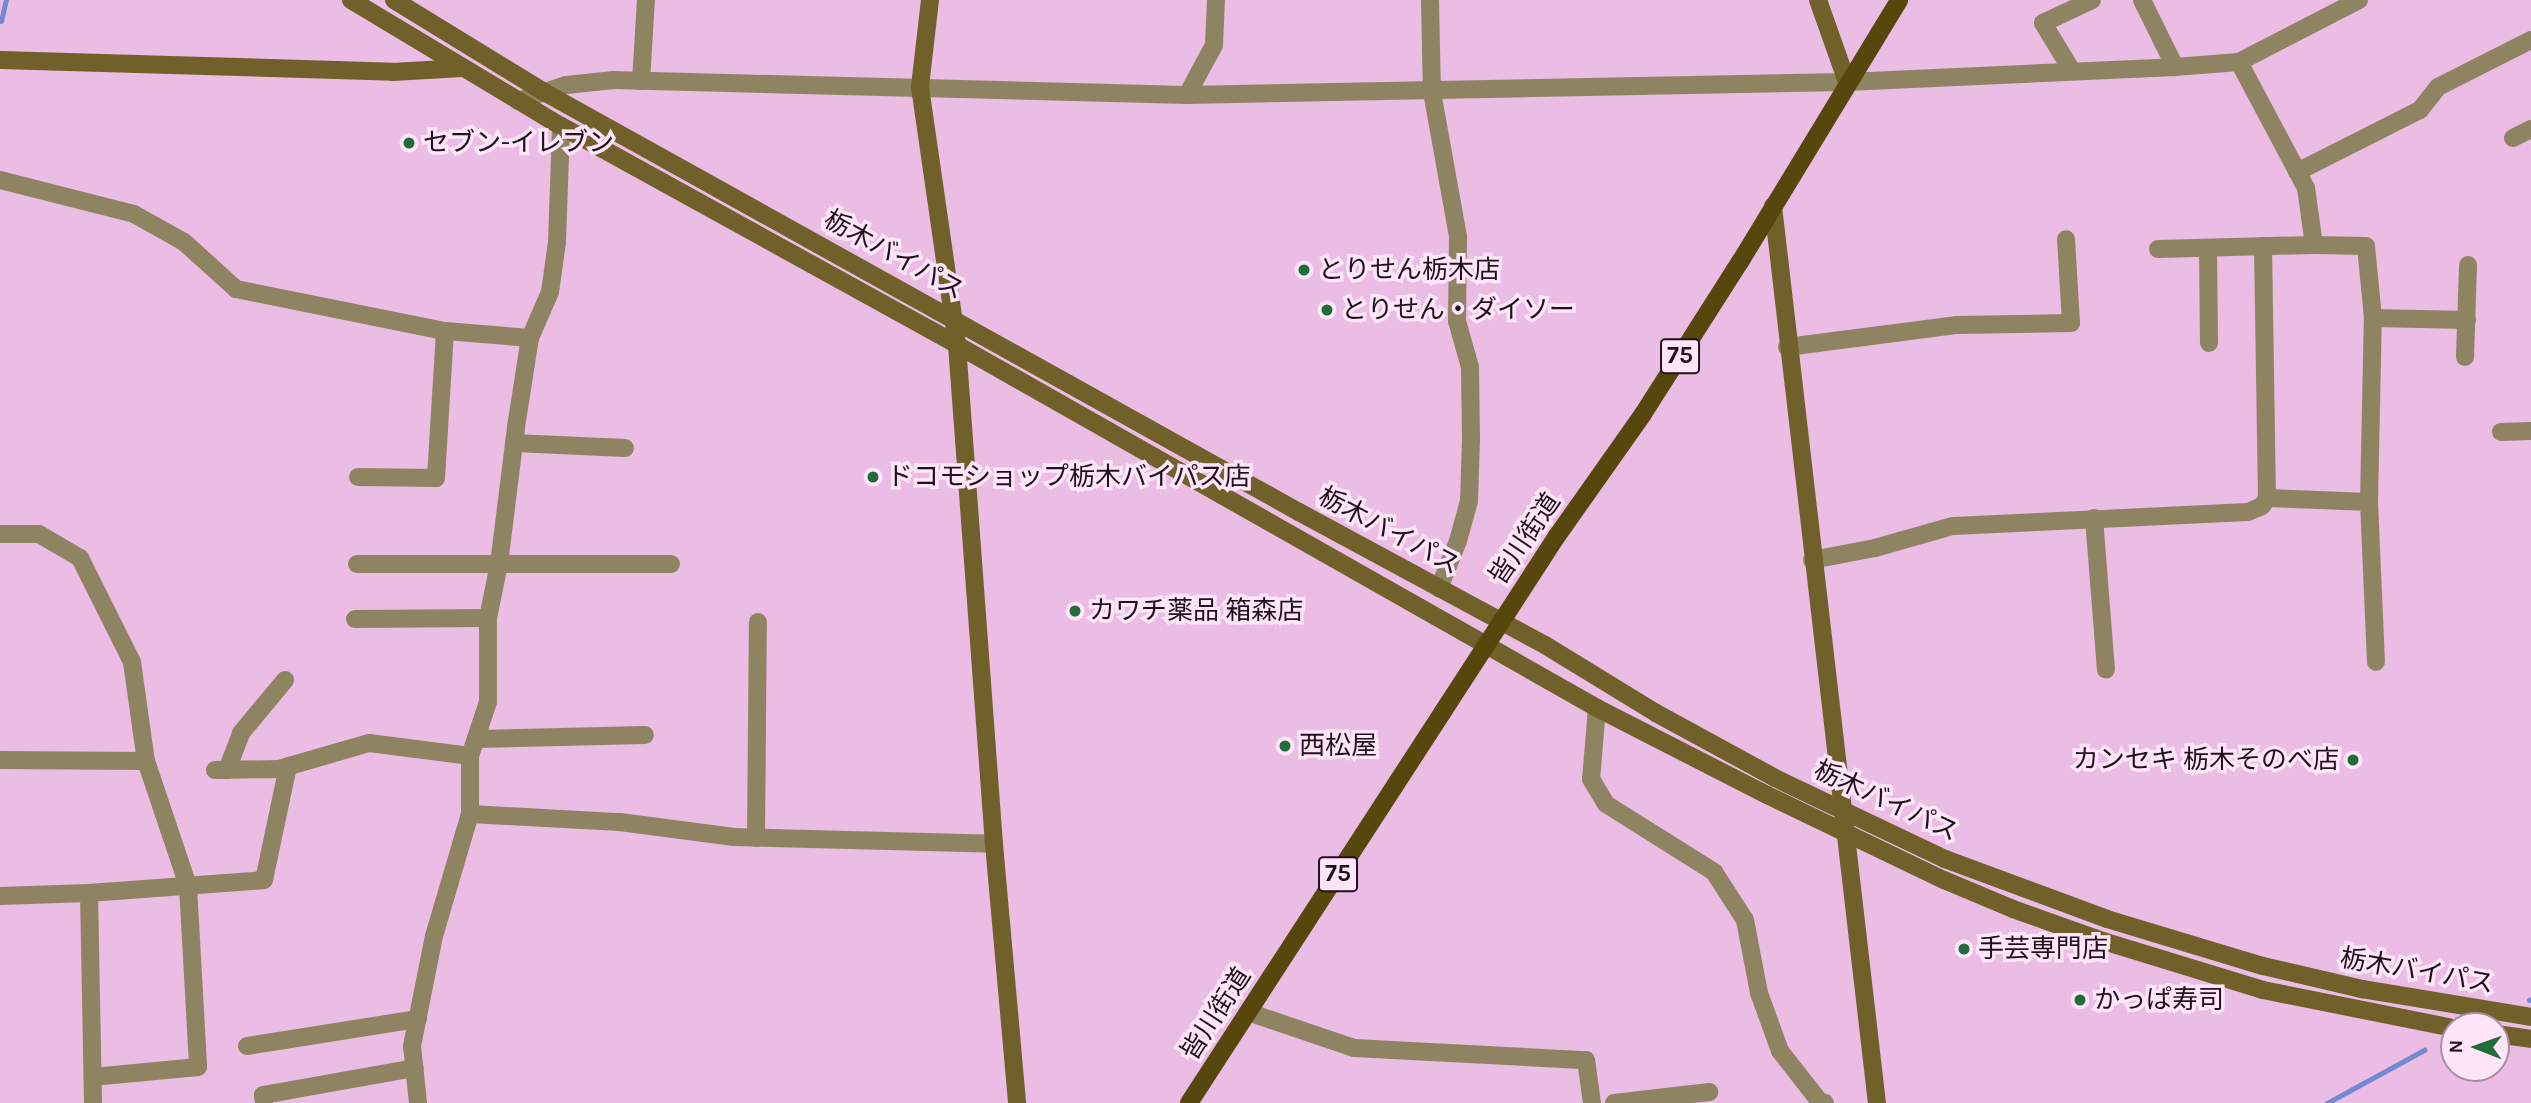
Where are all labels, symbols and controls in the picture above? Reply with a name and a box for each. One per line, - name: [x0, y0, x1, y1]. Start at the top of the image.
- place label: セブン-イレブン: [423, 127, 614, 159]
- marker: セブン-イレブン: [401, 135, 417, 151]
- street label: 栃木バイパス: [818, 204, 970, 306]
- place label: とりせん栃木店: [1318, 254, 1500, 286]
- marker: とりせん栃木店: [1296, 262, 1312, 278]
- place label: とりせん・ダイソー: [1341, 294, 1575, 326]
- marker: とりせん・ダイソー: [1319, 302, 1335, 318]
- road number: 75: [1659, 335, 1701, 376]
- place label: ドコモショップ栃木バイパス店: [887, 461, 1251, 493]
- marker: ドコモショップ栃木バイパス店: [865, 469, 881, 485]
- street label: 栃木バイパス: [1313, 481, 1465, 581]
- street label: 皆川街道: [1483, 487, 1567, 591]
- place label: カワチ薬品 箱森店: [1089, 595, 1303, 627]
- marker: カワチ薬品 箱森店: [1067, 603, 1083, 619]
- place label: 西松屋: [1299, 730, 1377, 762]
- marker: 西松屋: [1277, 738, 1293, 754]
- place label: カンセキ 栃木そのべ店: [2073, 744, 2339, 776]
- marker: カンセキ 栃木そのべ店: [2345, 752, 2361, 768]
- street label: 栃木バイパス: [1809, 754, 1963, 848]
- road number: 75: [1317, 854, 1359, 894]
- place label: 手芸専門店: [1978, 933, 2108, 965]
- marker: 手芸専門店: [1956, 941, 1972, 957]
- street label: 栃木バイパス: [2337, 942, 2497, 1000]
- street label: 皆川街道: [1175, 962, 1257, 1066]
- place label: かっぱ寿司: [2094, 984, 2224, 1016]
- marker: かっぱ寿司: [2072, 992, 2088, 1008]
- north arrow: [2440, 1012, 2510, 1082]
- text: N: [2445, 1040, 2467, 1054]

